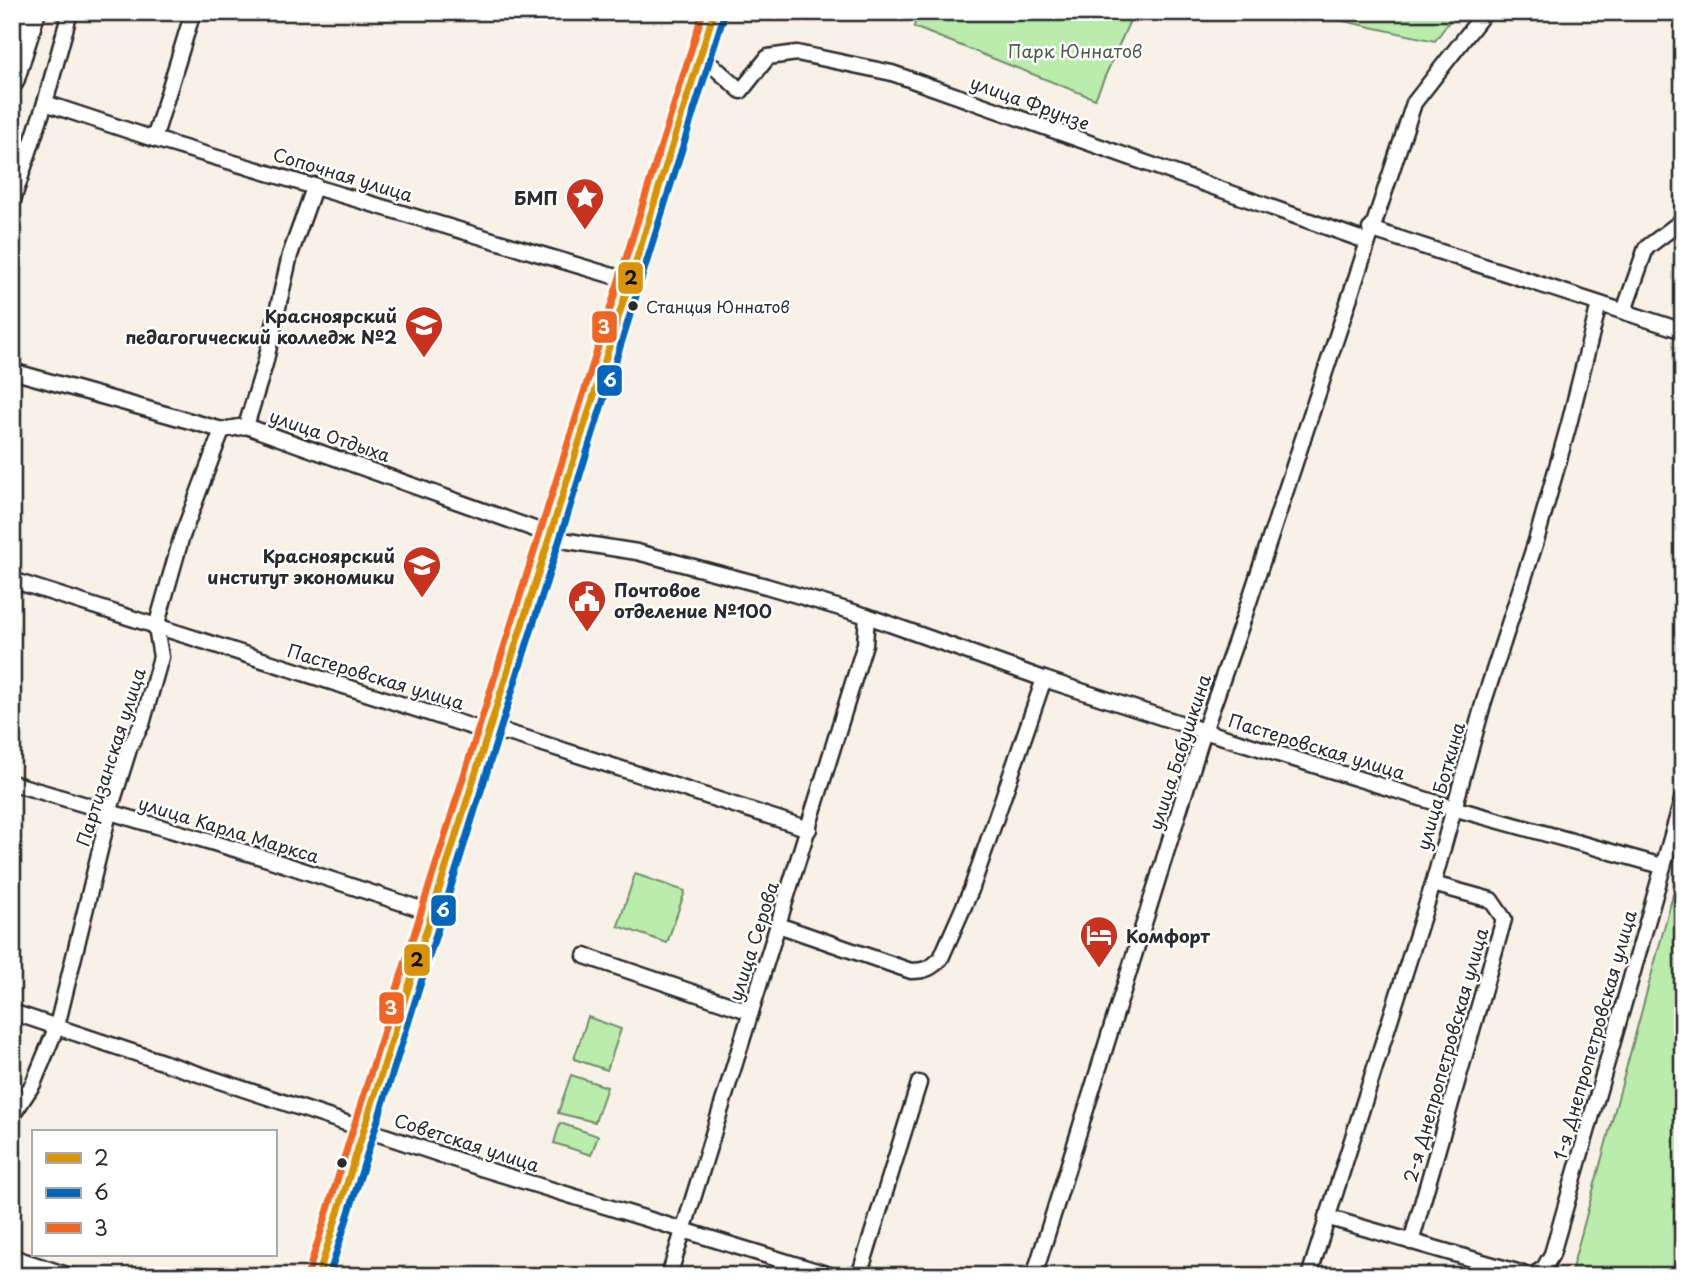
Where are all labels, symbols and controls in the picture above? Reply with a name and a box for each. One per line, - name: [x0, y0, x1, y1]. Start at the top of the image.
- park label: Парк Юннатов: [1008, 37, 1142, 64]
- street label: улица Фрунзе: [967, 68, 1093, 136]
- street label: Сопочная улица: [270, 140, 417, 208]
- place icon: БМП: [564, 176, 606, 231]
- place label: БМП: [514, 184, 558, 211]
- line badge: 2: [617, 261, 644, 295]
- text: 2: [624, 263, 638, 291]
- place label: Станция Юннатов: [646, 294, 790, 318]
- marker: Станция Юннатов: [626, 299, 640, 313]
- place label: Красноярский педагогический колледж №2: [125, 302, 397, 350]
- school or university icon: Красноярский педагогический колледж №2: [403, 304, 445, 359]
- line badge: 3: [591, 310, 618, 344]
- text: 3: [598, 312, 610, 340]
- line badge: 6: [596, 364, 623, 397]
- text: 6: [603, 365, 617, 393]
- street label: улица Отдыха: [266, 402, 394, 468]
- place label: Красноярский институт экономики: [207, 542, 395, 590]
- school or university icon: Красноярский институт экономики: [401, 544, 443, 599]
- place label: Почтовое отделение №100: [614, 576, 772, 624]
- public building icon: Почтовое отделение №100: [566, 578, 608, 633]
- street label: Пастеровская улица: [284, 636, 468, 716]
- street label: Партизанская улица: [68, 664, 152, 850]
- street label: улица Бабушкина: [1141, 670, 1217, 833]
- street label: Пастеровская улица: [1225, 706, 1409, 786]
- street label: улица Боткина: [1409, 718, 1471, 853]
- street label: улица Карла Маркса: [135, 789, 323, 870]
- street label: улица Серова: [721, 877, 785, 1004]
- line badge: 6: [430, 894, 457, 927]
- text: 6: [436, 895, 450, 923]
- street label: 1-я Днепропетровская улица: [1545, 906, 1643, 1163]
- hotel icon: Комфорт: [1078, 914, 1120, 969]
- place label: Комфорт: [1126, 922, 1211, 949]
- street label: 2-я Днепропетровская улица: [1396, 924, 1494, 1185]
- line badge: 2: [403, 943, 431, 977]
- text: 2: [410, 945, 424, 973]
- line badge: 3: [378, 991, 405, 1025]
- text: 3: [385, 993, 397, 1021]
- street label: Советская улица: [391, 1106, 544, 1178]
- legend: [32, 1130, 276, 1256]
- text: 2: [94, 1141, 109, 1173]
- unlabelled marker: [335, 1156, 349, 1170]
- text: 6: [94, 1175, 109, 1207]
- text: 3: [94, 1211, 108, 1243]

